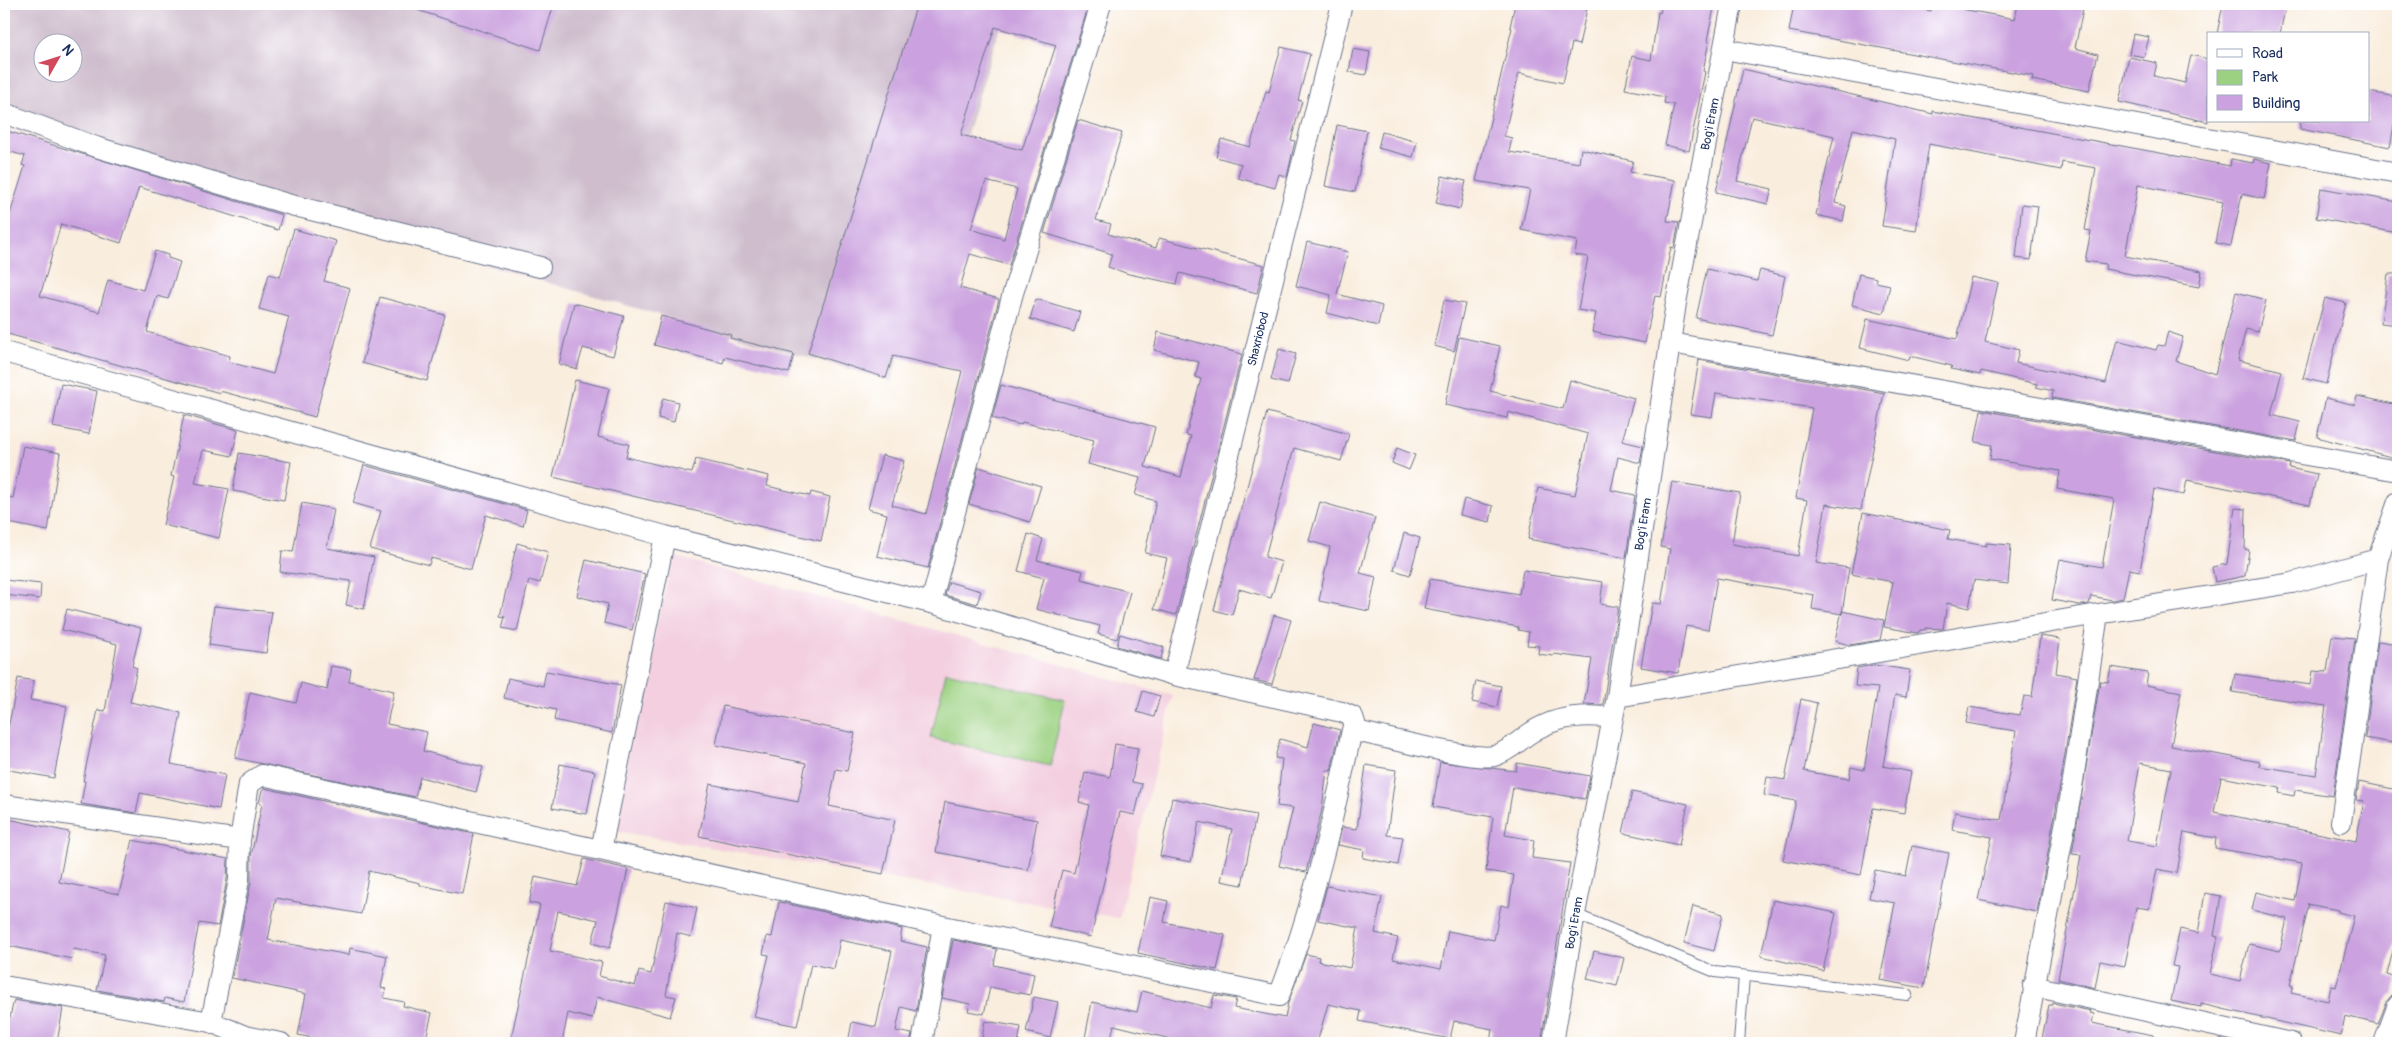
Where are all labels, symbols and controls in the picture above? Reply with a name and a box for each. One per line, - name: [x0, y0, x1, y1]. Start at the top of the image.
- north arrow: [32, 32, 82, 82]
- legend: [2207, 32, 2370, 122]
- text: N: [58, 41, 77, 59]
- text: Road: [2252, 44, 2283, 63]
- text: Park: [2252, 68, 2279, 87]
- text: Building: [2252, 94, 2300, 113]
- street label: Bog'i Eram: [1698, 96, 1723, 152]
- street label: Shaxriobod: [1245, 310, 1272, 368]
- street label: Bog'i Eram: [1632, 496, 1655, 552]
- street label: Bog'i Eram: [1562, 895, 1587, 951]

